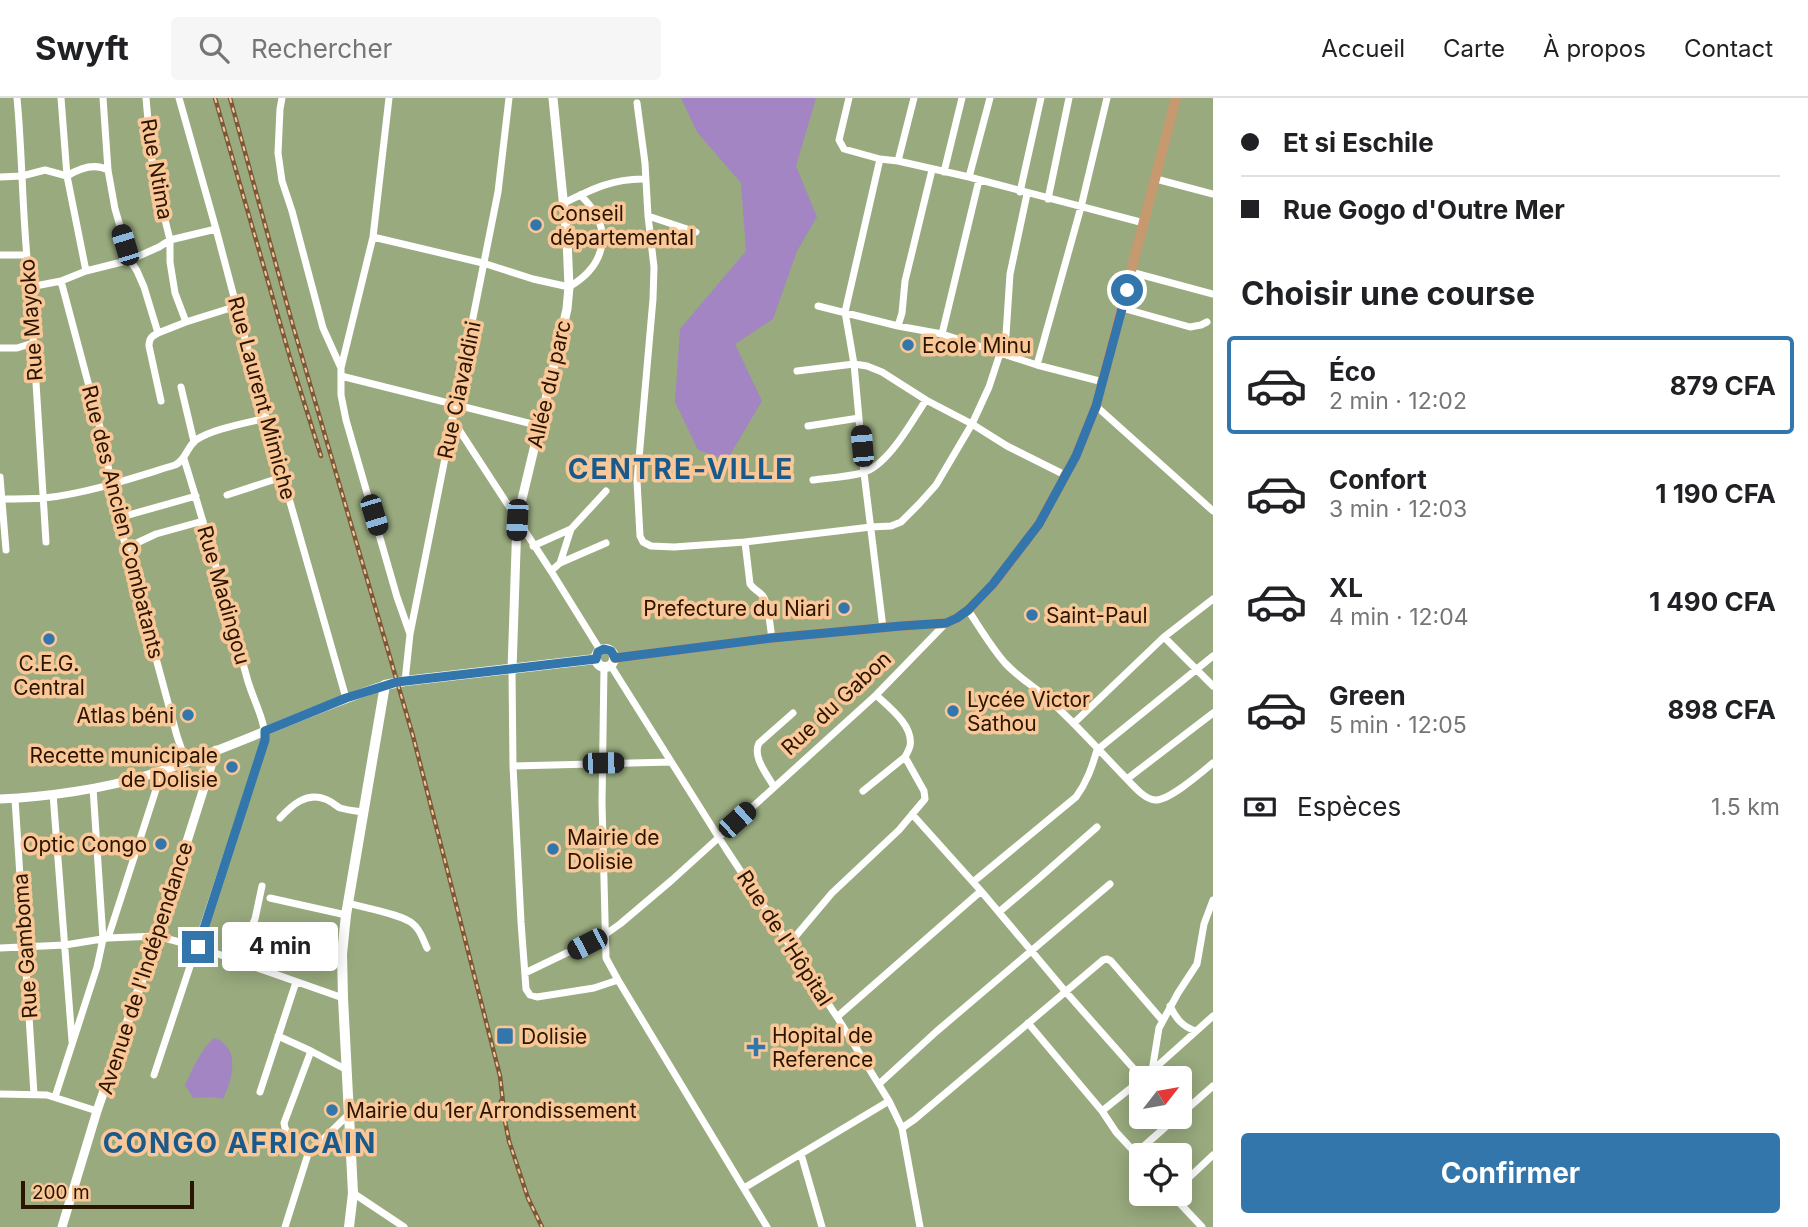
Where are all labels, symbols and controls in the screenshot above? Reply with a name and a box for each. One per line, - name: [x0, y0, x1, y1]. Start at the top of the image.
- search box: [171, 17, 661, 80]
- text: Swyft: [35, 28, 129, 68]
- icon: search: [195, 29, 233, 67]
- text: Rechercher: [251, 33, 392, 64]
- text: Accueil: [1321, 34, 1405, 63]
- text: Carte: [1443, 34, 1505, 63]
- text: À propos: [1543, 34, 1646, 63]
- text: Contact: [1684, 34, 1773, 63]
- street label: Rue Ntima: [136, 116, 178, 222]
- text: Et si Eschile: [1283, 127, 1434, 158]
- text: Rue Gogo d'Outre Mer: [1283, 194, 1565, 225]
- place label: Conseil départemental: [550, 201, 694, 250]
- marker: Conseil départemental: [528, 217, 544, 233]
- car: [109, 222, 142, 268]
- street label: Rue Mayoko: [14, 258, 48, 382]
- route start: [1111, 274, 1143, 306]
- text: Choisir une course: [1241, 274, 1535, 313]
- street label: Rue Laurent Mimiche: [223, 294, 301, 502]
- street label: Allée du parc: [522, 318, 576, 450]
- street label: Rue Ciavaldini: [432, 319, 486, 461]
- place label: Ecole Minu: [922, 333, 1031, 358]
- marker: Ecole Minu: [900, 337, 916, 353]
- icon: car: [1245, 354, 1308, 417]
- text: Éco: [1329, 356, 1376, 387]
- text: 879 CFA: [1670, 370, 1776, 401]
- street label: Rue des Ancien Combatants: [77, 383, 169, 661]
- text: 2 min · 12:02: [1329, 387, 1467, 415]
- car: [850, 424, 875, 468]
- district label: CENTRE-VILLE: [568, 452, 794, 486]
- icon: car: [1245, 462, 1308, 525]
- text: Confort: [1329, 464, 1427, 495]
- text: 1 190 CFA: [1655, 478, 1776, 509]
- car: [358, 492, 391, 538]
- text: 3 min · 12:03: [1329, 495, 1467, 523]
- car: [506, 498, 529, 542]
- street label: Rue Madingou: [192, 523, 256, 667]
- icon: car: [1245, 570, 1308, 633]
- text: XL: [1329, 572, 1363, 603]
- text: 1 490 CFA: [1649, 586, 1776, 617]
- place label: Prefecture du Niari: [643, 596, 830, 621]
- marker: Prefecture du Niari: [836, 600, 852, 616]
- place label: Saint-Paul: [1046, 603, 1148, 628]
- text: 4 min · 12:04: [1329, 603, 1469, 631]
- marker: Saint-Paul: [1024, 607, 1040, 623]
- marker: C.E.G. Central: [41, 631, 57, 647]
- street label: Rue du Gabon: [776, 646, 896, 760]
- place label: C.E.G. Central: [13, 651, 85, 700]
- icon: car: [1245, 678, 1308, 741]
- text: Green: [1329, 680, 1406, 711]
- place label: Lycée Victor Sathou: [967, 687, 1090, 736]
- text: 898 CFA: [1668, 694, 1776, 725]
- place label: Atlas béni: [77, 703, 174, 728]
- marker: Lycée Victor Sathou: [945, 703, 961, 719]
- marker: Atlas béni: [180, 707, 196, 723]
- text: 5 min · 12:05: [1329, 711, 1467, 739]
- place label: Recette municipale de Dolisie: [30, 743, 218, 792]
- car: [582, 752, 625, 774]
- marker: Recette municipale de Dolisie: [224, 759, 240, 775]
- icon: cash: [1241, 788, 1279, 826]
- text: Espèces: [1297, 791, 1401, 822]
- text: 1.5 km: [1711, 793, 1780, 821]
- car: [715, 798, 760, 842]
- place label: Mairie de Dolisie: [567, 825, 659, 874]
- place label: Optic Congo: [22, 832, 147, 857]
- marker: Optic Congo: [153, 836, 169, 852]
- street label: Avenue de l'Indépendance: [92, 839, 198, 1097]
- marker: Mairie de Dolisie: [545, 841, 561, 857]
- street label: Rue de l'Hôpital: [732, 866, 838, 1010]
- street label: Rue Gamboma: [7, 873, 43, 1019]
- callout: 4 min: [222, 922, 338, 972]
- car: [564, 925, 611, 963]
- route end: [182, 931, 214, 963]
- text: 4 min: [249, 932, 311, 960]
- place label: Hopital de Reference: [772, 1023, 873, 1072]
- place label: Dolisie: [521, 1024, 587, 1049]
- marker: Dolisie: [495, 1026, 515, 1046]
- marker: Hopital de Reference: [746, 1037, 766, 1057]
- north arrow: [1129, 1066, 1192, 1129]
- map controls: [1129, 1066, 1192, 1206]
- place label: Mairie du 1er Arrondissement: [346, 1098, 637, 1123]
- marker: Mairie du 1er Arrondissement: [324, 1102, 340, 1118]
- district label: CONGO AFRICAIN: [103, 1126, 377, 1160]
- button: Confirmer: [1241, 1133, 1780, 1213]
- button: locate: [1129, 1143, 1192, 1206]
- scale bar: [21, 1178, 194, 1210]
- text: 200 m: [32, 1181, 90, 1204]

